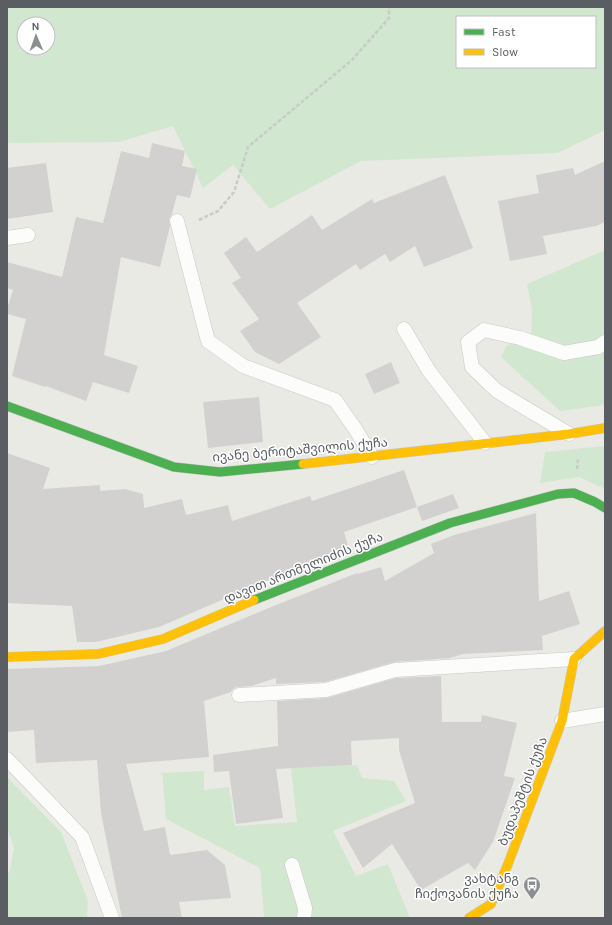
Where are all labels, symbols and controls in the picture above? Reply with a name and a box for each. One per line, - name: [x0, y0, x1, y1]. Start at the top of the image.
- north arrow: [16, 16, 56, 56]
- legend: [456, 16, 596, 68]
- text: N: [31, 20, 40, 33]
- text: Fast: [492, 25, 516, 39]
- text: Slow: [492, 45, 518, 59]
- street label: ივანე ბერიტაშვილის ქუჩა: [212, 434, 388, 466]
- street label: დავით ართმელიძის ქუჩა: [221, 529, 385, 607]
- street label: ბუდაპეშტის ქუჩა: [495, 735, 551, 848]
- place label: ვახტანგ ჩიქოვანის ქუჩა: [415, 871, 519, 901]
- bus stop icon: ვახტანგ ჩიქოვანის ქუჩა: [522, 875, 542, 900]

